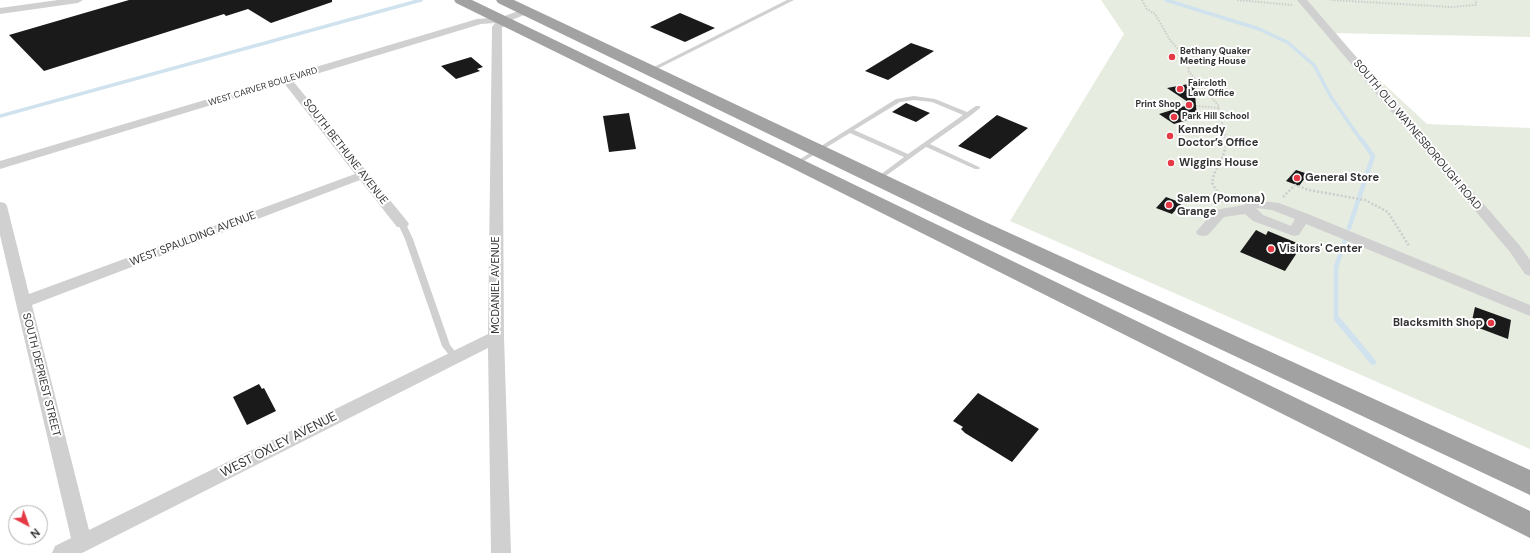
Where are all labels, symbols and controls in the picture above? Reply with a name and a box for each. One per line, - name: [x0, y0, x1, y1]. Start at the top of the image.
- place label: Bethany Quaker Meeting House: [1180, 47, 1251, 68]
- marker: Bethany Quaker Meeting House: [1167, 52, 1177, 62]
- street label: SOUTH OLD WAYNESBOROUGH ROAD: [1350, 57, 1484, 213]
- street label: WEST CARVER BOULEVARD: [207, 65, 319, 109]
- place label: Faircloth Law Office: [1188, 79, 1235, 100]
- marker: Faircloth Law Office: [1175, 84, 1185, 94]
- street label: SOUTH BETHUNE AVENUE: [300, 97, 390, 207]
- place label: Print Shop: [1135, 100, 1181, 110]
- marker: Print Shop: [1184, 100, 1194, 110]
- marker: Park Hill School: [1169, 112, 1179, 122]
- place label: Park Hill School: [1182, 112, 1249, 122]
- place label: Kennedy Doctor’s Office: [1178, 123, 1258, 149]
- marker: Kennedy Doctor’s Office: [1165, 131, 1175, 141]
- place label: Wiggins House: [1179, 156, 1258, 170]
- marker: Wiggins House: [1166, 158, 1176, 168]
- place label: General Store: [1305, 171, 1379, 185]
- marker: General Store: [1292, 173, 1302, 183]
- place label: Salem (Pomona) Grange: [1177, 192, 1265, 218]
- marker: Salem (Pomona) Grange: [1164, 200, 1174, 210]
- street label: WEST SPAULDING AVENUE: [128, 209, 258, 269]
- street label: MCDANIEL AVENUE: [489, 236, 503, 334]
- place label: Visitors' Center: [1279, 242, 1362, 256]
- marker: Visitors' Center: [1266, 244, 1276, 254]
- street label: SOUTH DEPRIEST STREET: [19, 312, 63, 438]
- place label: Blacksmith Shop: [1393, 316, 1483, 330]
- marker: Blacksmith Shop: [1486, 318, 1496, 328]
- street label: WEST OXLEY AVENUE: [218, 409, 340, 481]
- north arrow: [8, 505, 48, 545]
- text: N: [28, 525, 43, 541]

